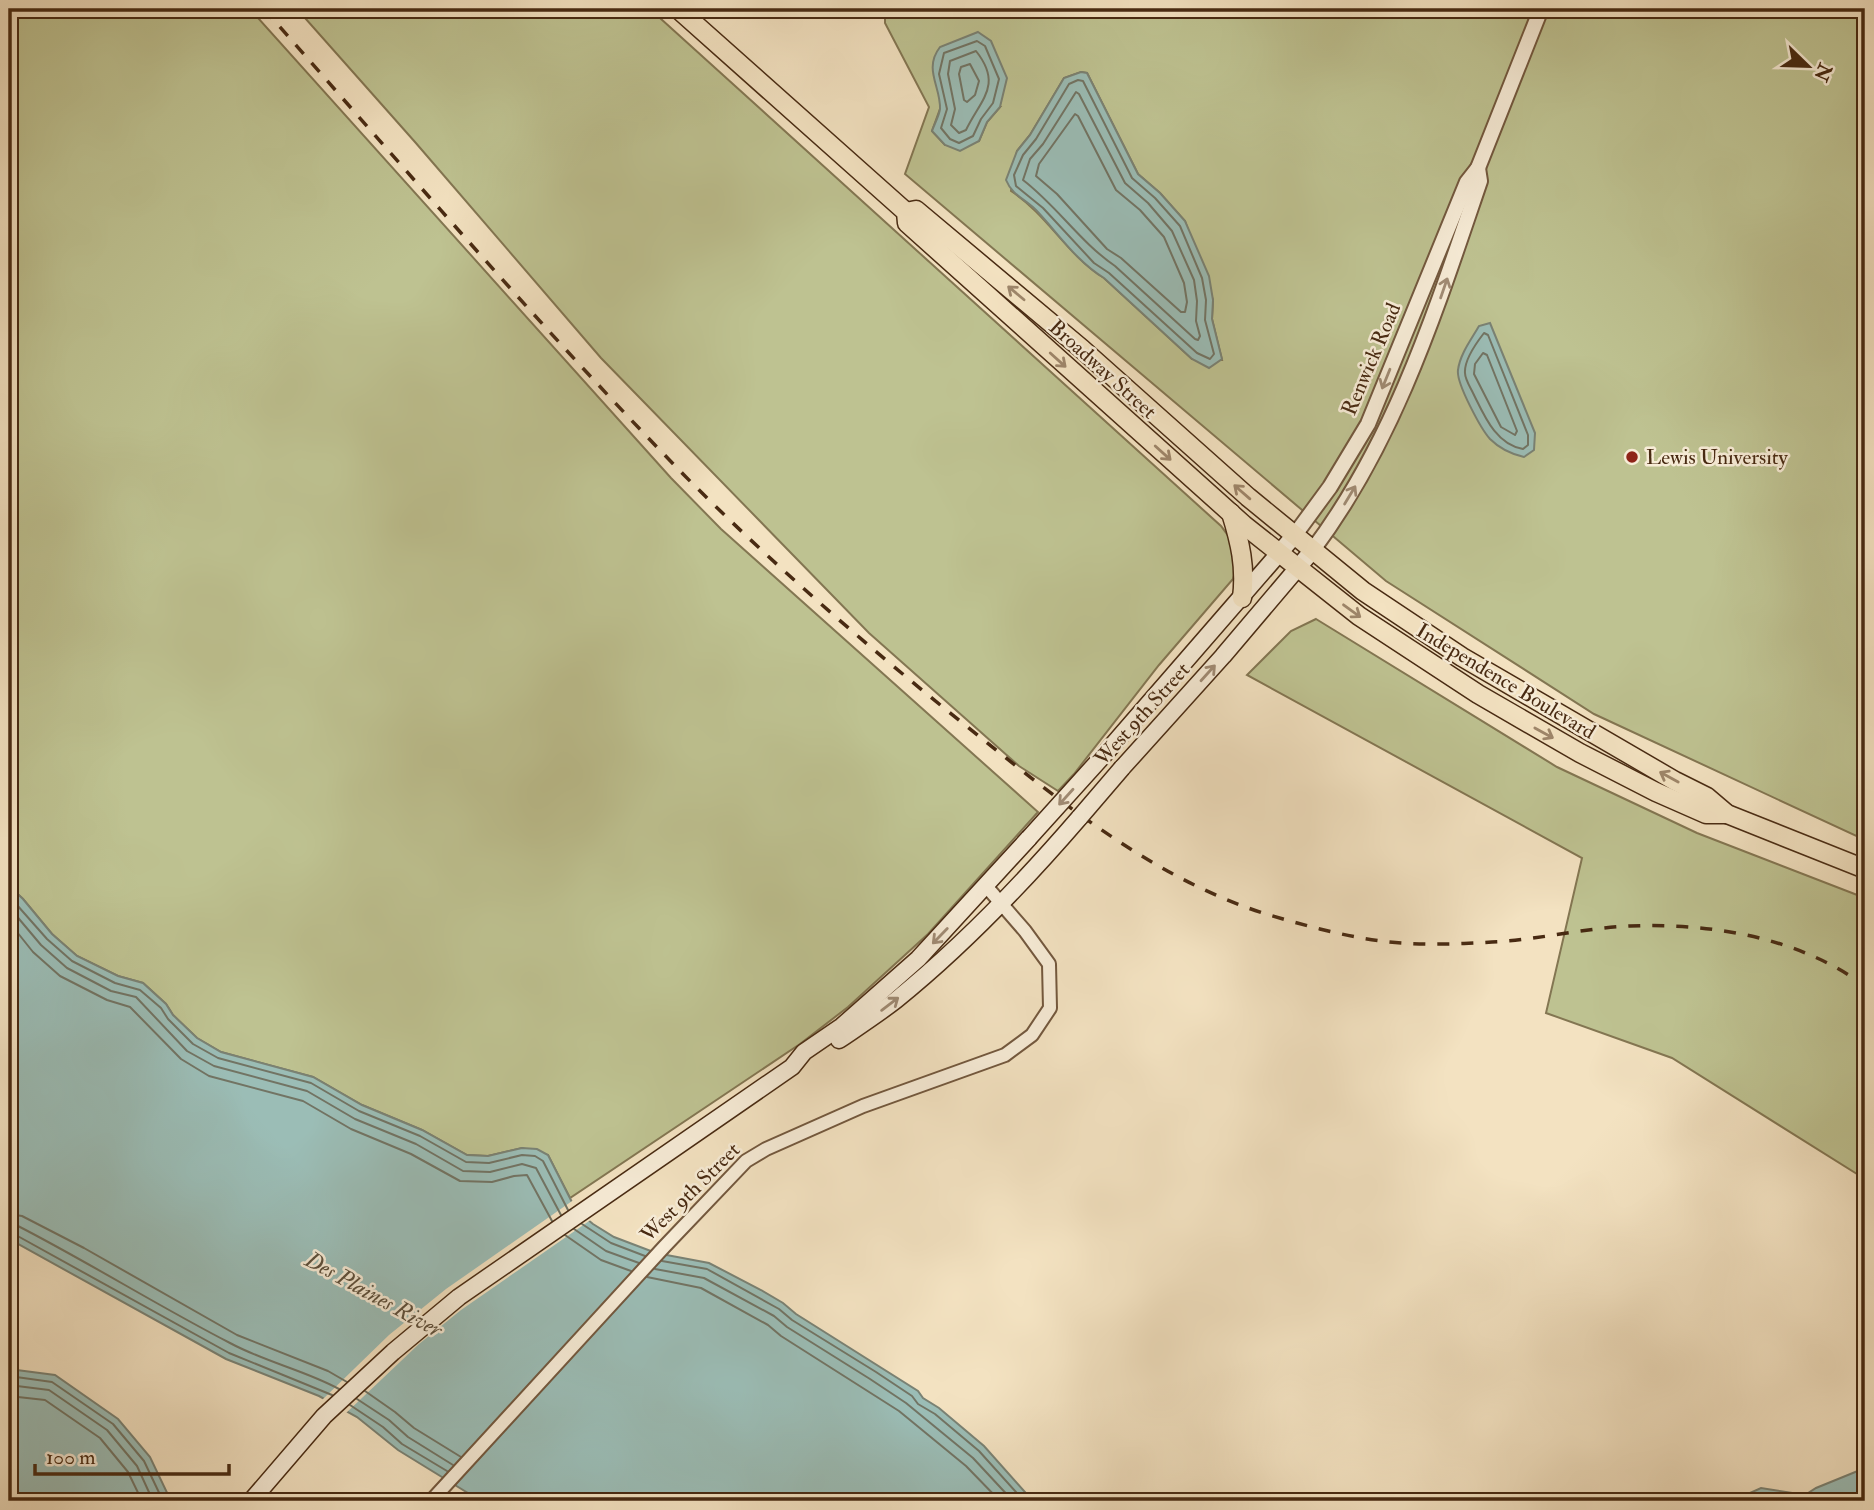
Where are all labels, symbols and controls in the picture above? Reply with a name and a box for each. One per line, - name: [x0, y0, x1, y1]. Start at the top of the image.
- north arrow: [1772, 32, 1842, 102]
- text: N: [1808, 59, 1837, 86]
- one-way arrow: [1439, 277, 1451, 299]
- one-way arrow: [1008, 285, 1026, 301]
- street label: Renwick Road: [1336, 298, 1407, 419]
- street label: Broadway Street: [1043, 314, 1162, 425]
- one-way arrow: [1049, 352, 1067, 368]
- one-way arrow: [1378, 368, 1391, 390]
- place label: Lewis University: [1646, 444, 1789, 471]
- one-way arrow: [1154, 445, 1172, 461]
- marker: Lewis University: [1624, 449, 1640, 465]
- one-way arrow: [1233, 484, 1251, 500]
- one-way arrow: [1343, 485, 1357, 505]
- one-way arrow: [1342, 603, 1361, 618]
- street label: Independence Boulevard: [1411, 617, 1601, 746]
- street label: West 9th Street: [1088, 657, 1196, 773]
- one-way arrow: [1200, 664, 1216, 682]
- one-way arrow: [1533, 726, 1553, 740]
- one-way arrow: [1660, 770, 1680, 784]
- one-way arrow: [1058, 788, 1075, 805]
- one-way arrow: [931, 927, 948, 944]
- one-way arrow: [880, 997, 899, 1011]
- street label: West 9th Street: [634, 1137, 746, 1249]
- water label: Des Plaines River: [299, 1244, 449, 1345]
- scale bar: [35, 1433, 229, 1477]
- text: 100 m: [46, 1444, 96, 1471]

